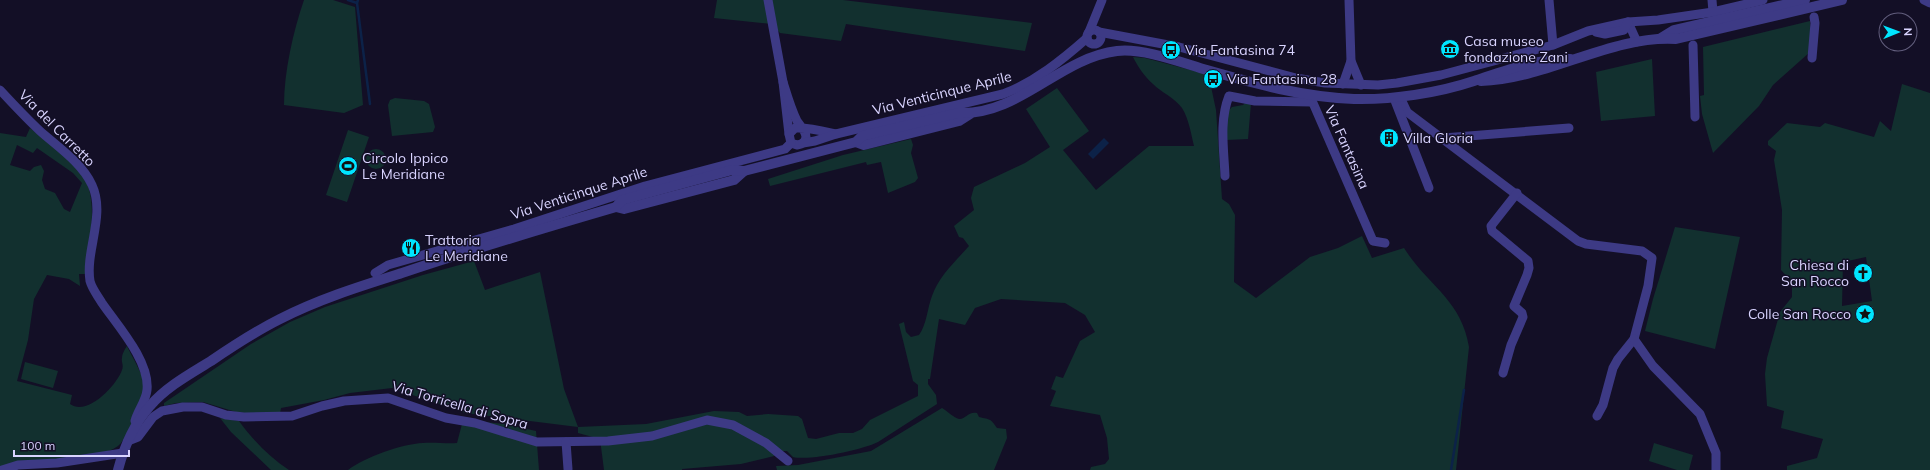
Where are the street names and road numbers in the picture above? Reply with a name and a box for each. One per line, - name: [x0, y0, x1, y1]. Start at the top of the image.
- street label: Via Venticinque Aprile: [871, 67, 1013, 119]
- street label: Via del Carretto: [15, 86, 99, 170]
- street label: Via Fantasina: [1321, 102, 1373, 192]
- street label: Via Venticinque Aprile: [508, 162, 650, 224]
- street label: Via Torricella di Sopra: [390, 377, 530, 433]

